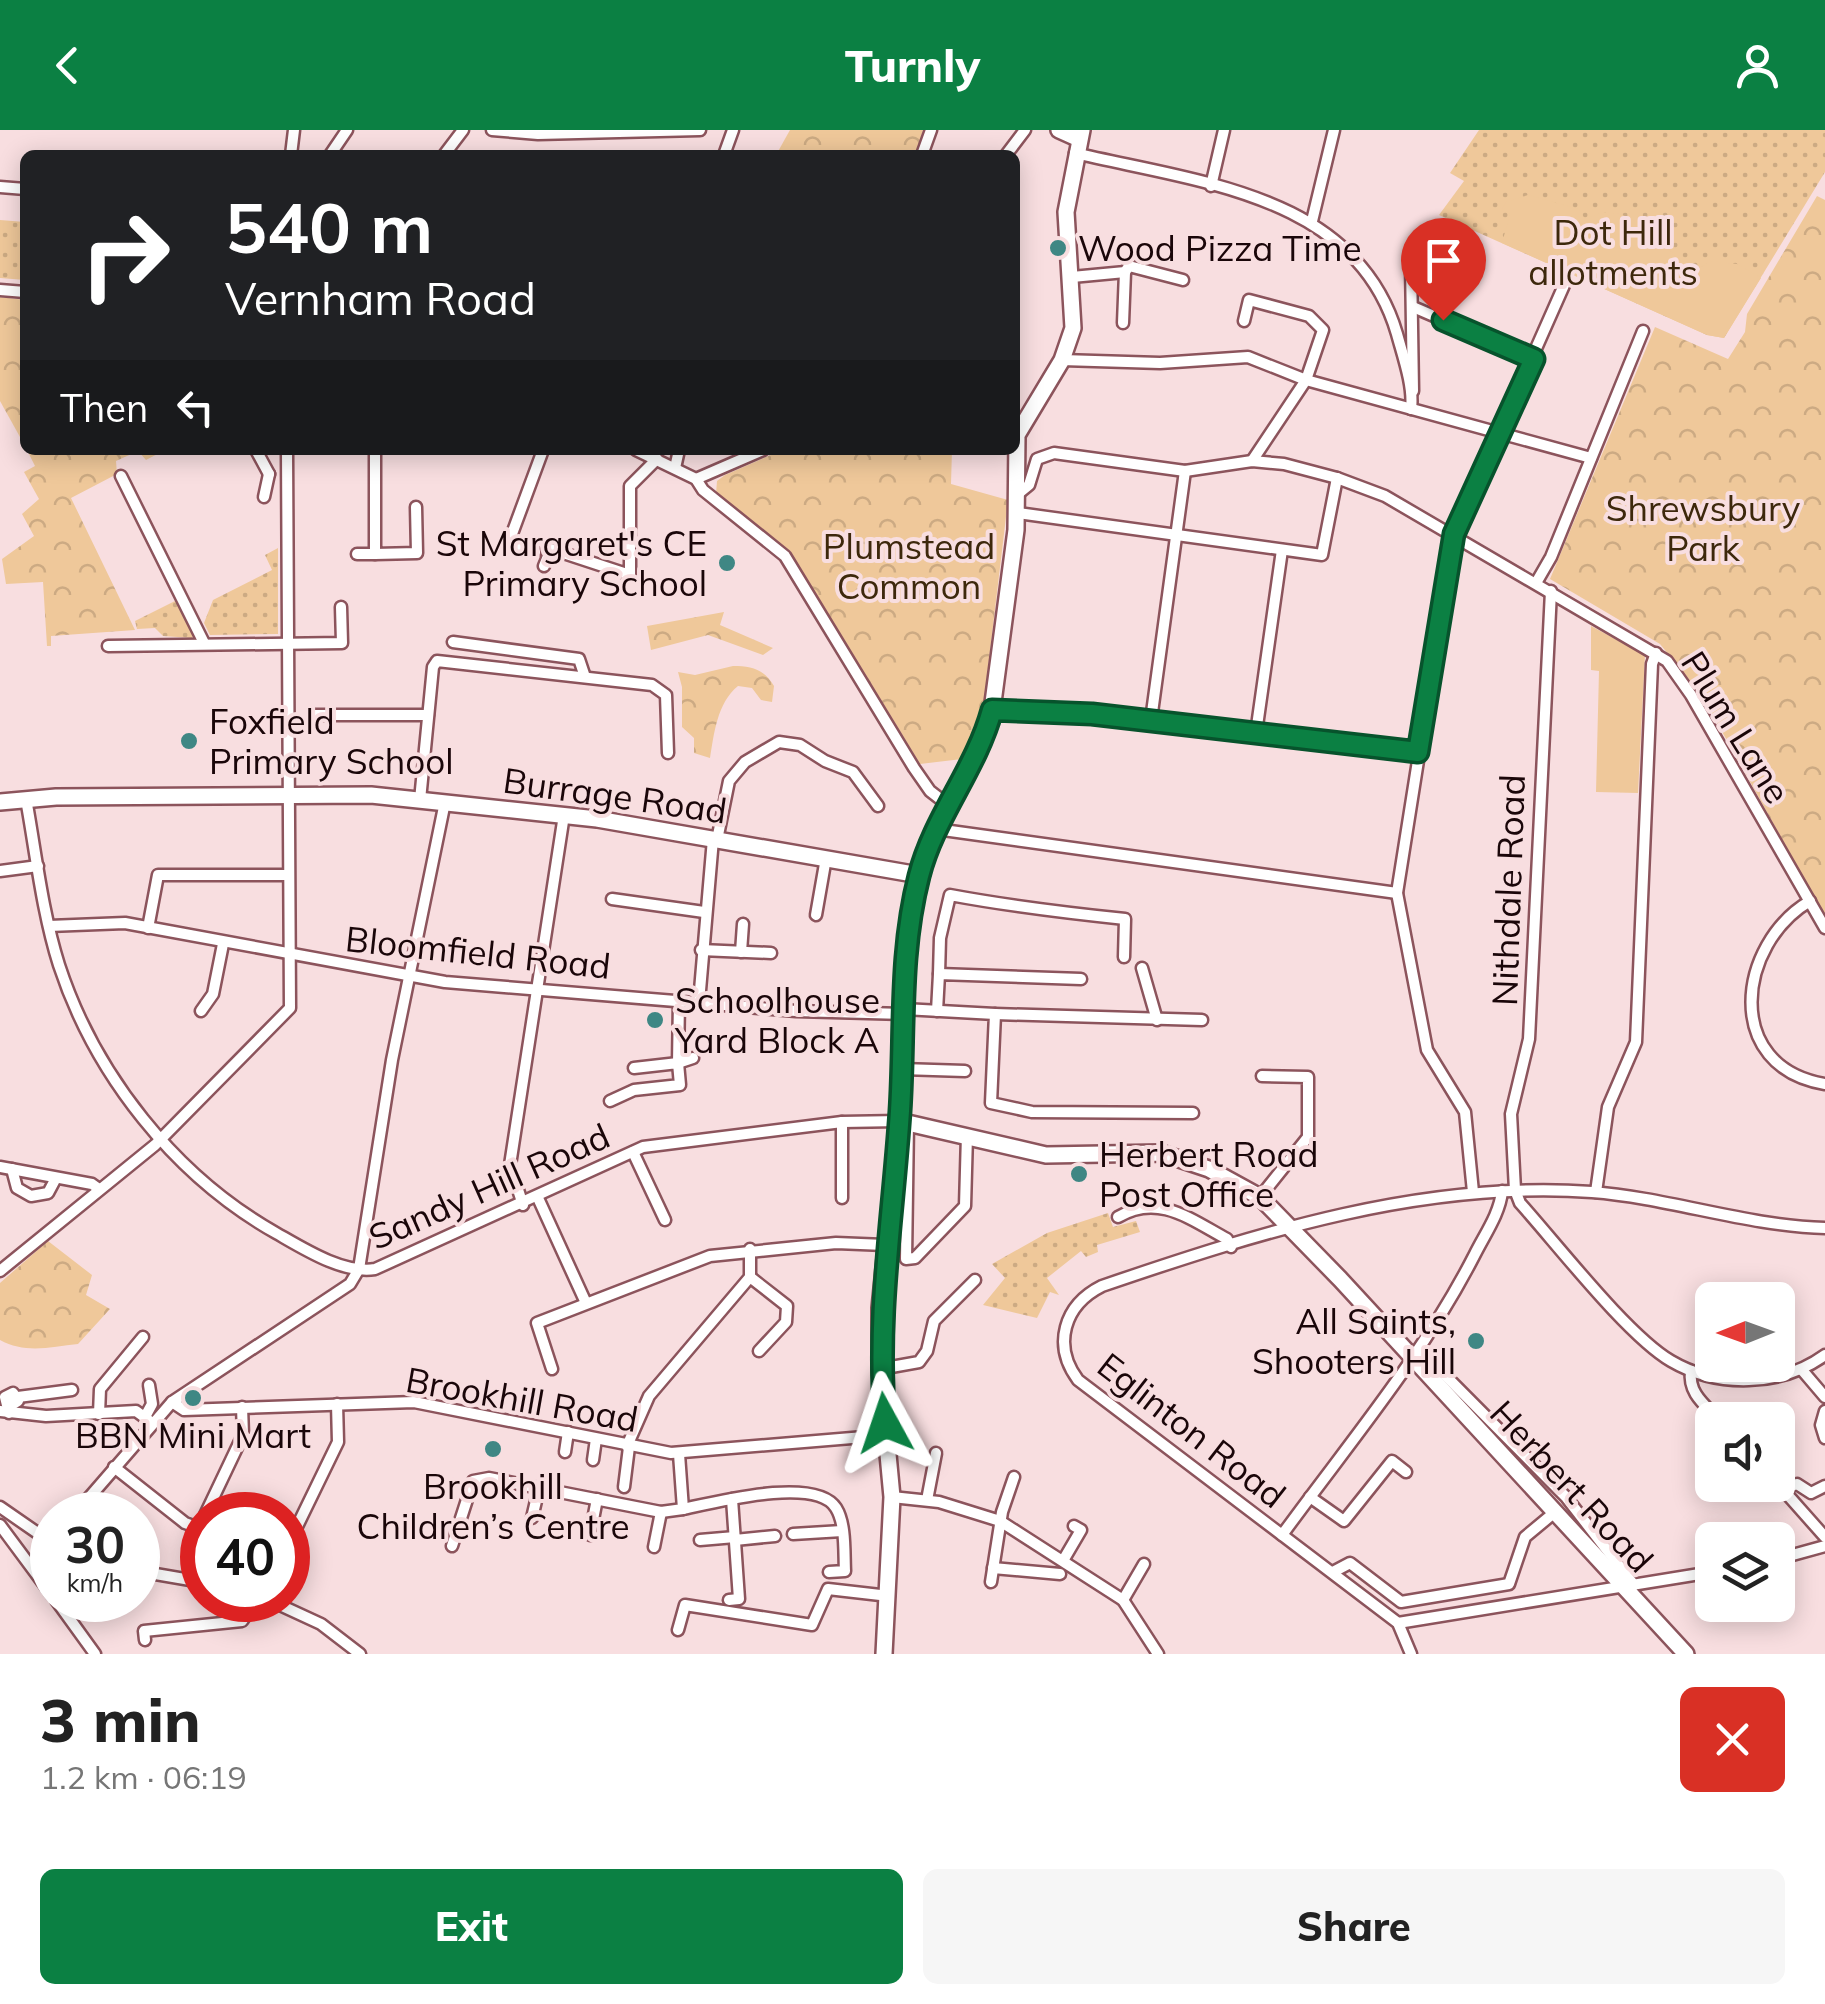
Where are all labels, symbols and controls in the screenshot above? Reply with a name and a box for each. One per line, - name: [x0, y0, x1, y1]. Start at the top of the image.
- text: Turnly: [845, 37, 980, 93]
- icon: back: [40, 38, 95, 93]
- icon: person: [1730, 38, 1785, 93]
- text: 540 m: [225, 183, 433, 271]
- icon: right: [60, 190, 190, 320]
- park label: Dot Hill allotments: [1528, 210, 1698, 294]
- pin: [1401, 218, 1486, 321]
- place label: Wood Pizza Time: [1078, 226, 1362, 270]
- icon: arrive: [1416, 233, 1471, 288]
- marker: Wood Pizza Time: [1047, 237, 1069, 259]
- text: Vernham Road: [225, 270, 536, 326]
- icon: left: [168, 380, 223, 435]
- text: Then: [60, 384, 148, 432]
- park label: Shrewsbury Park: [1606, 486, 1801, 570]
- place label: St Margaret's CE Primary School: [436, 521, 707, 605]
- park label: Plumstead Common: [823, 524, 995, 608]
- marker: St Margaret's CE Primary School: [716, 552, 738, 574]
- street label: Plum Lane: [1672, 643, 1800, 811]
- place label: Foxfield Primary School: [209, 699, 454, 783]
- marker: Foxfield Primary School: [178, 730, 200, 752]
- street label: Burrage Road: [500, 758, 730, 832]
- street label: Nithdale Road: [1482, 774, 1534, 1006]
- street label: Bloomfield Road: [343, 916, 613, 988]
- place label: Schoolhouse Yard Block A: [674, 978, 880, 1062]
- marker: Schoolhouse Yard Block A: [644, 1009, 666, 1031]
- street label: Sandy Hill Road: [362, 1113, 616, 1259]
- place label: Herbert Road Post Office: [1099, 1132, 1318, 1216]
- marker: Herbert Road Post Office: [1068, 1163, 1090, 1185]
- north arrow: [1695, 1282, 1795, 1382]
- map controls: [1695, 1282, 1795, 1622]
- place label: All Saints, Shooters Hill: [1252, 1299, 1456, 1383]
- marker: All Saints, Shooters Hill: [1465, 1330, 1487, 1352]
- street label: Eglinton Road: [1089, 1343, 1295, 1517]
- street label: Brookhill Road: [403, 1357, 641, 1441]
- position arrow: [833, 1371, 937, 1475]
- marker: BBN Mini Mart: [182, 1387, 204, 1409]
- street label: Herbert Road: [1481, 1391, 1663, 1581]
- button: sound: [1695, 1402, 1795, 1502]
- place label: BBN Mini Mart: [75, 1413, 311, 1457]
- marker: Brookhill Children’s Centre: [482, 1438, 504, 1460]
- place label: Brookhill Children’s Centre: [357, 1464, 629, 1548]
- speed limit sign: 40: [180, 1492, 310, 1622]
- text: 30: [65, 1513, 125, 1576]
- button: layers: [1695, 1522, 1795, 1622]
- text: km/h: [67, 1567, 123, 1598]
- text: 3 min: [40, 1682, 201, 1757]
- button: close: [1680, 1687, 1785, 1792]
- text: 1.2 km · 06:19: [40, 1757, 247, 1797]
- button: Exit: [40, 1869, 903, 1984]
- button: Share: [923, 1869, 1785, 1984]

